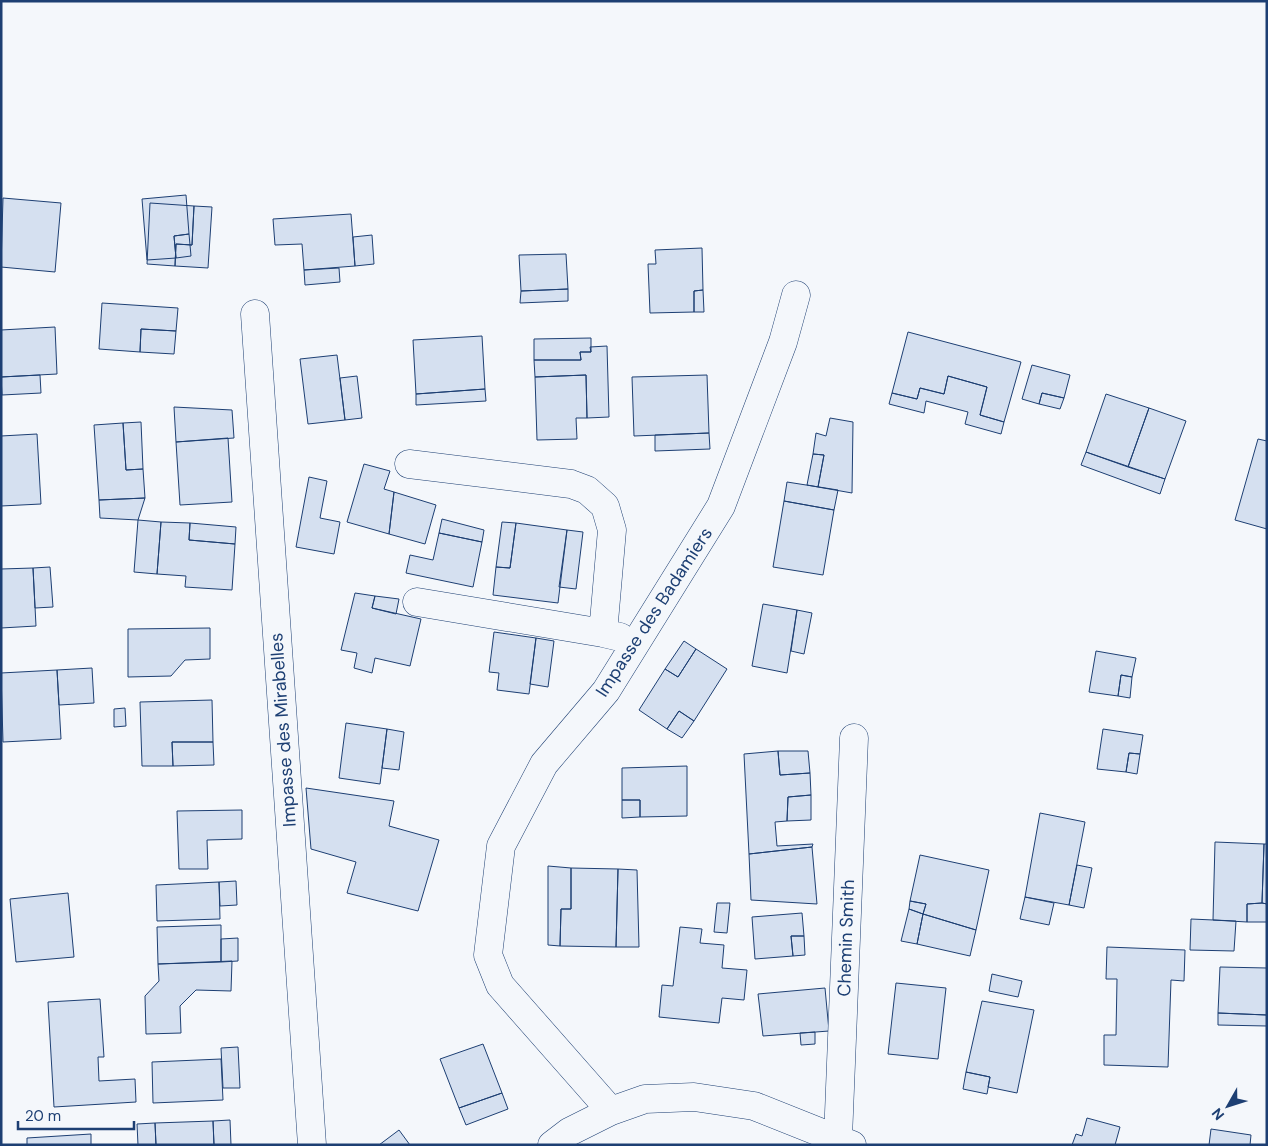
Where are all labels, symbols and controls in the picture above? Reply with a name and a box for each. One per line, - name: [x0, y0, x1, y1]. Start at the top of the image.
- street label: Impasse des Badamiers: [590, 523, 718, 701]
- street label: Impasse des Mirabelles: [264, 632, 302, 828]
- street label: Chemin Smith: [832, 879, 860, 997]
- north arrow: [1203, 1081, 1253, 1131]
- scale bar: [18, 1098, 134, 1130]
- text: N: [1208, 1105, 1228, 1124]
- text: 20 m: [25, 1106, 61, 1126]

